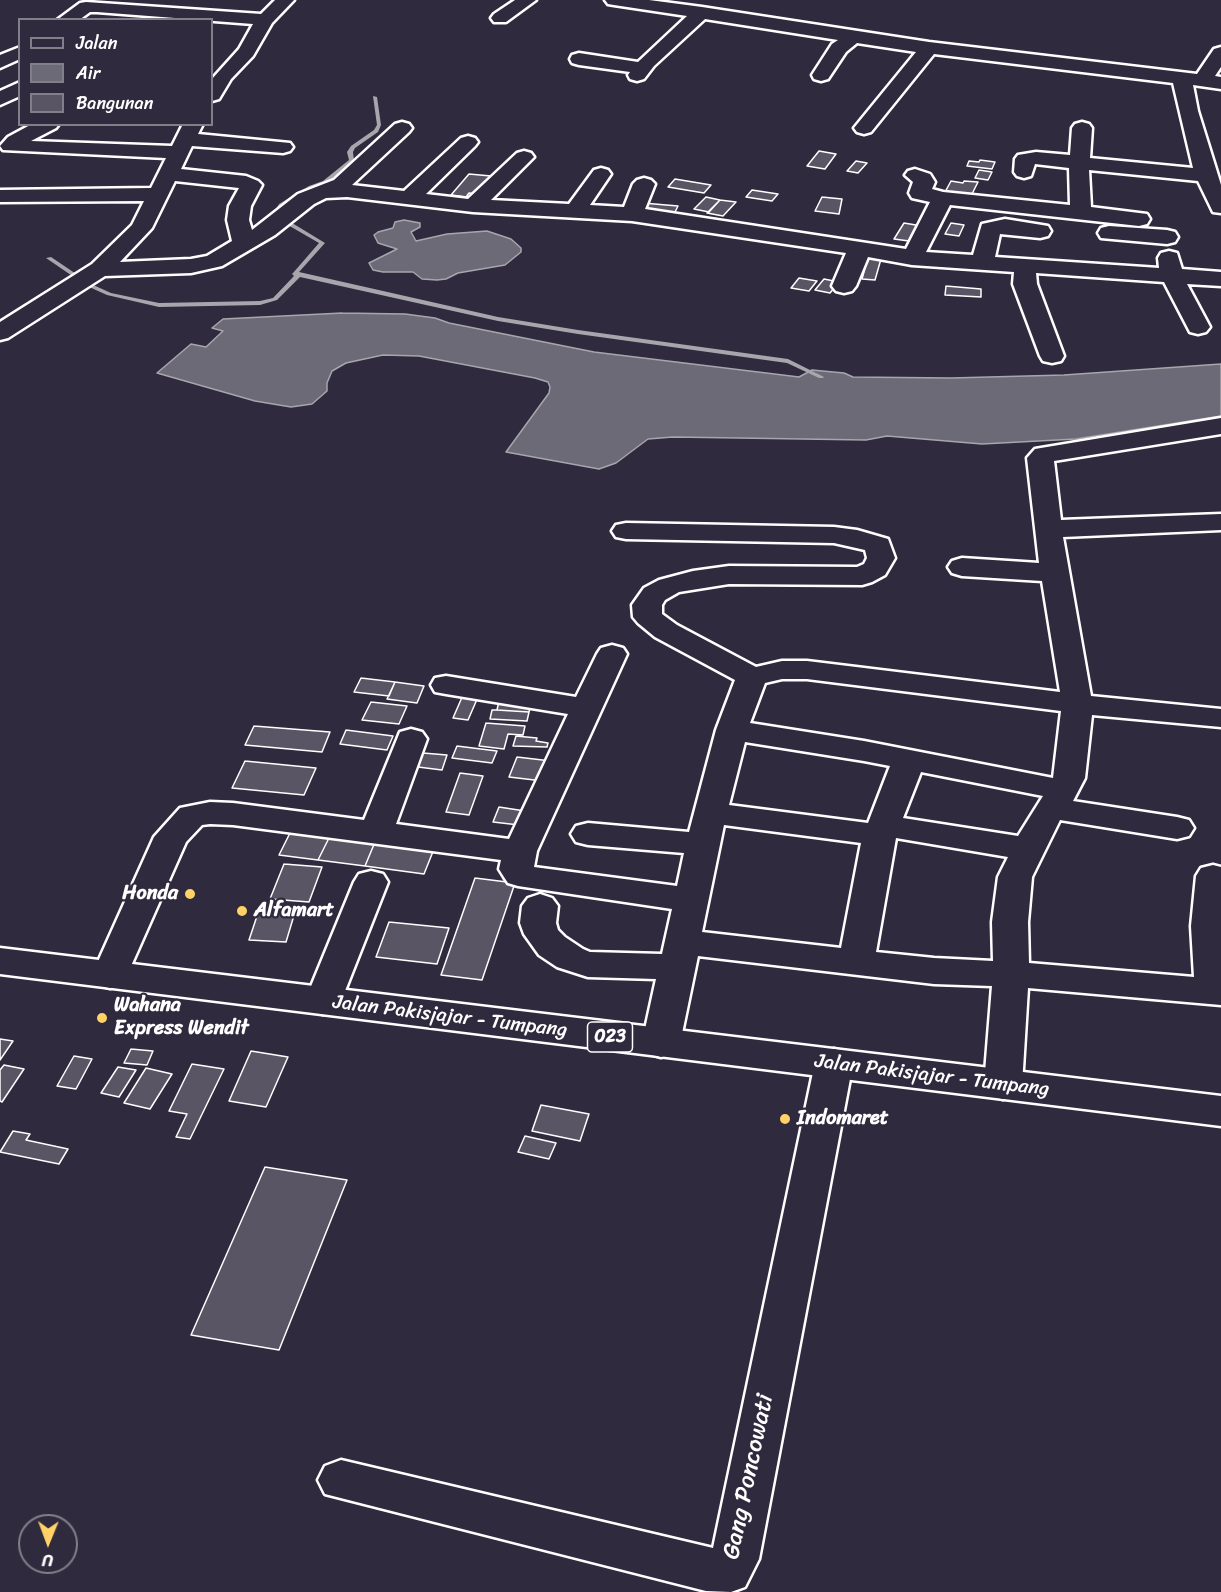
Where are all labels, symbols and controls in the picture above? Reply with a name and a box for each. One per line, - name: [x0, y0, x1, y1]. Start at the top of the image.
- legend: [18, 18, 213, 126]
- text: Jalan: [76, 27, 117, 59]
- text: Air: [76, 57, 100, 89]
- text: Bangunan: [76, 87, 153, 119]
- place label: Honda: [122, 882, 178, 906]
- marker: Honda: [183, 887, 197, 901]
- place label: Alfamart: [254, 899, 334, 923]
- marker: Alfamart: [235, 904, 249, 918]
- street label: Jalan Pakisjajar - Tumpang: [331, 991, 569, 1043]
- place label: Wahana Express Wendit: [114, 994, 249, 1041]
- marker: Wahana Express Wendit: [95, 1011, 109, 1025]
- road number: 023: [588, 1022, 632, 1052]
- street label: Jalan Pakisjajar - Tumpang: [813, 1050, 1051, 1102]
- place label: Indomaret: [797, 1107, 888, 1131]
- marker: Indomaret: [778, 1112, 792, 1126]
- street label: Gang Poncowati: [717, 1392, 781, 1562]
- north arrow: [18, 1514, 78, 1574]
- text: U: [42, 1546, 53, 1575]

